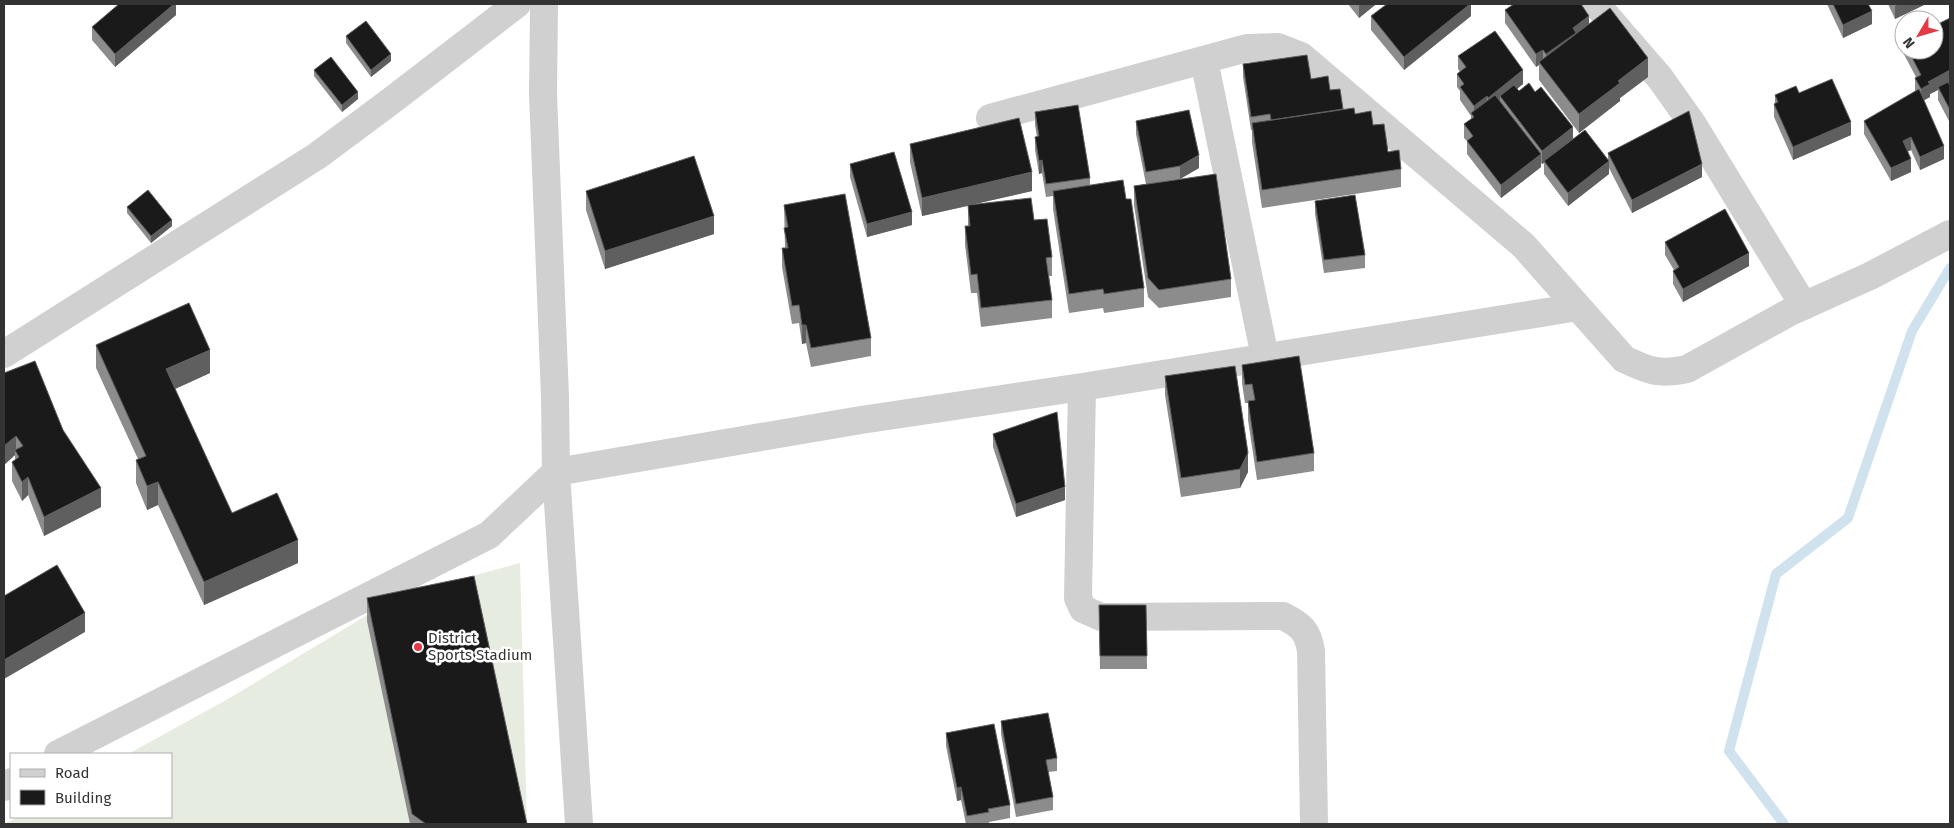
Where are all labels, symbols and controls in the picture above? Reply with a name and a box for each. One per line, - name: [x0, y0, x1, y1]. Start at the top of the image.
- north arrow: [1894, 10, 1944, 60]
- text: N: [1900, 34, 1919, 52]
- place label: District Sports Stadium: [428, 629, 532, 664]
- marker: District Sports Stadium: [412, 641, 424, 653]
- legend: [10, 753, 172, 818]
- text: Road: [55, 764, 90, 782]
- text: Building: [55, 789, 111, 807]

